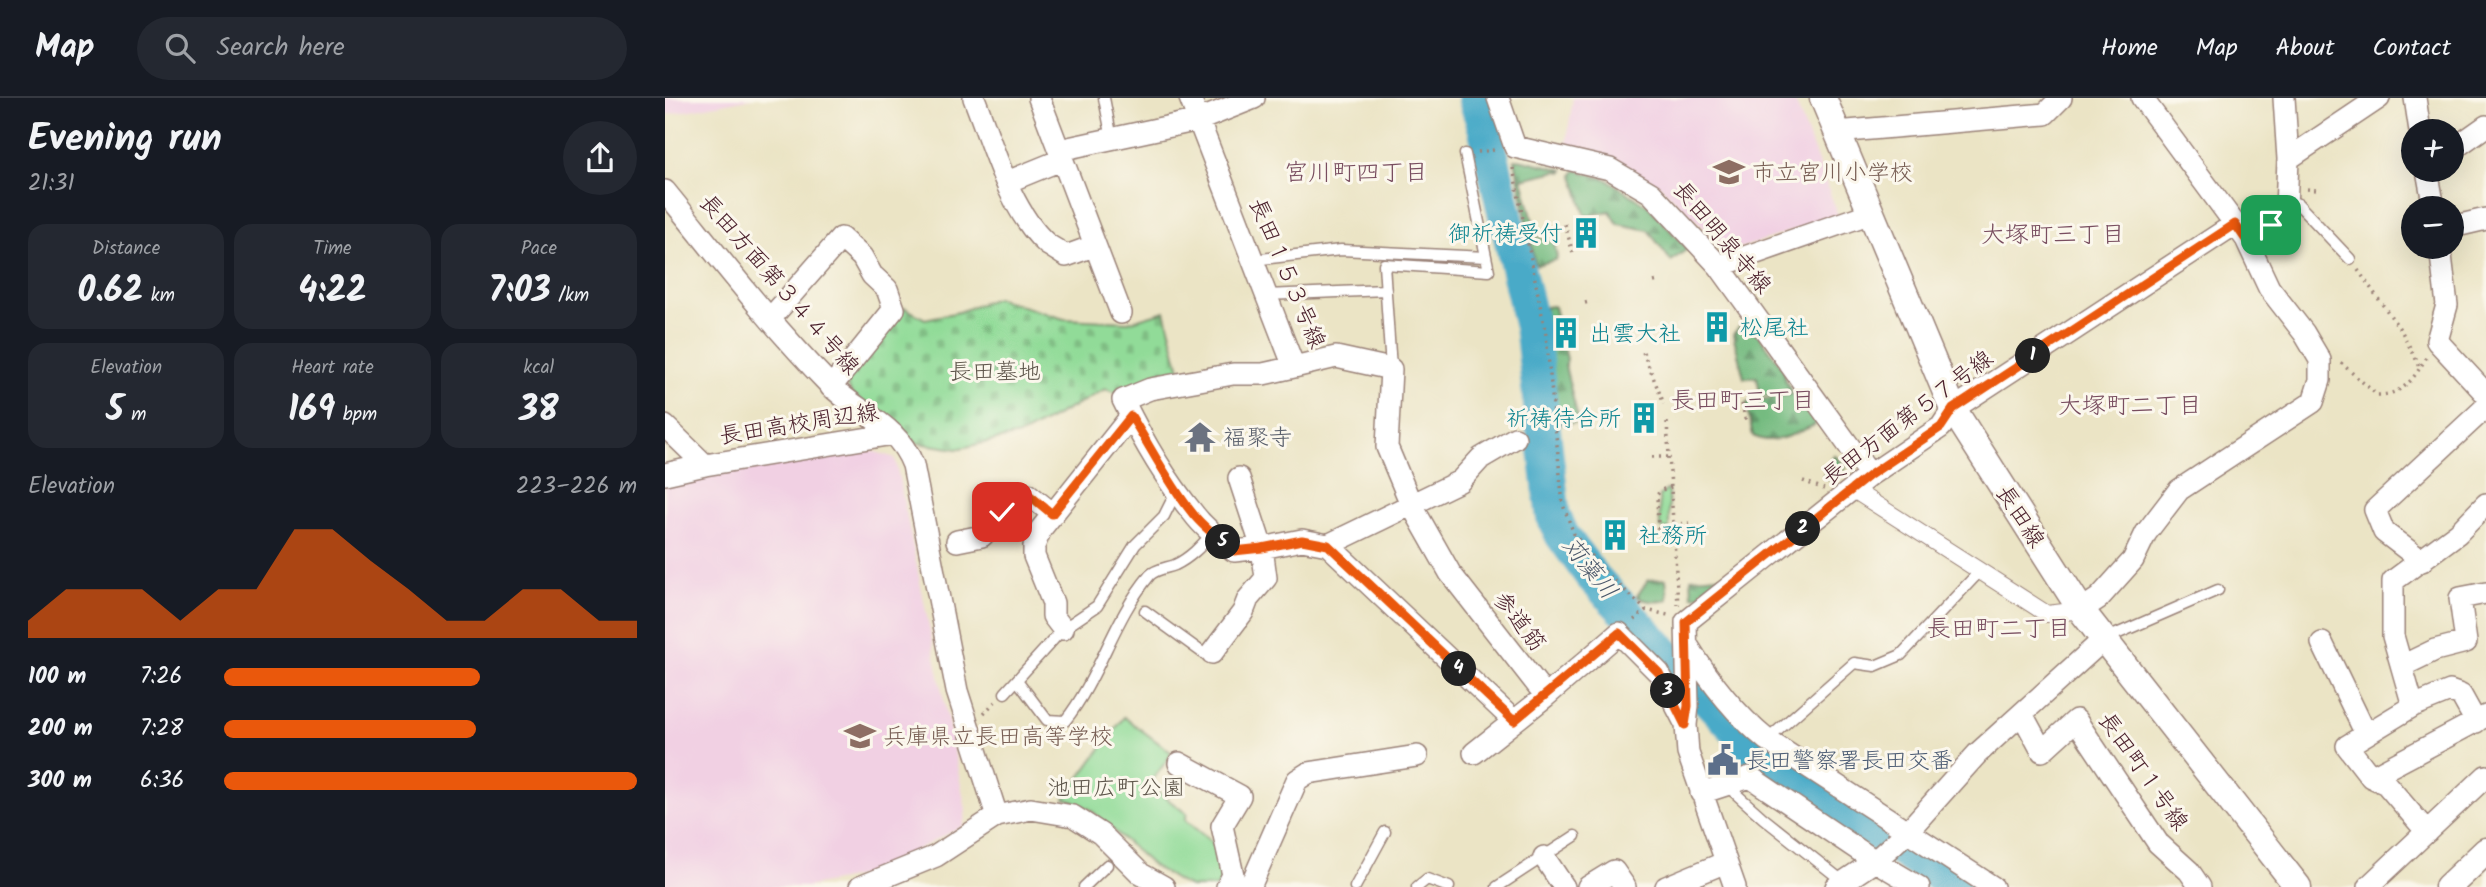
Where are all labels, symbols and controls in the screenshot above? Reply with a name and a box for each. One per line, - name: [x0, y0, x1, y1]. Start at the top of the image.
- search box: [137, 17, 627, 80]
- text: Map: [35, 22, 95, 75]
- text: Search here: [217, 27, 345, 69]
- icon: search: [161, 29, 199, 67]
- text: Home: [2101, 29, 2158, 68]
- text: Map: [2196, 29, 2238, 68]
- text: About: [2276, 29, 2334, 68]
- text: Contact: [2372, 29, 2451, 68]
- text: Evening run: [28, 110, 222, 170]
- map controls: [2401, 119, 2464, 259]
- button: +: [2401, 119, 2464, 182]
- button: share: [563, 121, 637, 195]
- district label: 宮川町四丁目: [1284, 154, 1428, 193]
- school or university icon: 市立宮川小学校: [1712, 155, 1746, 189]
- place label: 市立宮川小学校: [1752, 156, 1913, 192]
- text: 21:31: [28, 166, 75, 202]
- street label: 長田明泉寺線: [1663, 174, 1780, 303]
- street label: 長田方面第３４４号線: [689, 187, 868, 384]
- street label: 長田１５３号線: [1238, 193, 1334, 355]
- pin: [2241, 195, 2301, 255]
- button: −: [2401, 196, 2464, 259]
- icon: arrive: [2252, 206, 2290, 244]
- building icon: 御祈祷受付: [1569, 216, 1603, 250]
- district label: 大塚町三丁目: [1981, 216, 2125, 255]
- place label: 御祈祷受付: [1448, 217, 1563, 253]
- text: Distance: [92, 234, 160, 264]
- text: Time: [313, 234, 352, 264]
- text: Pace: [521, 234, 557, 264]
- text: 0.62: [78, 264, 143, 320]
- text: 4:22: [298, 264, 367, 320]
- text: 7:03: [489, 264, 551, 320]
- text: km: [143, 281, 175, 311]
- text: /km: [551, 281, 589, 311]
- building icon: 松尾社: [1700, 310, 1734, 344]
- place label: 松尾社: [1740, 311, 1809, 347]
- building icon: 出雲大社: [1549, 316, 1583, 350]
- place label: 出雲大社: [1589, 317, 1681, 353]
- pin: 1: [2015, 338, 2051, 374]
- text: 1: [2030, 340, 2035, 370]
- street label: 長田方面第５７号線: [1815, 342, 2002, 495]
- text: Elevation: [90, 353, 162, 383]
- text: Heart rate: [291, 353, 374, 383]
- text: kcal: [523, 353, 554, 383]
- park label: 長田墓地: [949, 355, 1041, 391]
- district label: 長田町三丁目: [1671, 382, 1815, 421]
- text: 5: [106, 383, 124, 439]
- text: 169: [288, 383, 335, 439]
- text: 38: [519, 383, 559, 439]
- district label: 大塚町二丁目: [2058, 387, 2202, 426]
- street label: 長田高校周辺線: [717, 395, 882, 455]
- text: m: [124, 400, 146, 430]
- text: bpm: [335, 400, 377, 430]
- building icon: 祈祷待合所: [1627, 401, 1661, 435]
- place label: 祈祷待合所: [1506, 402, 1621, 438]
- temple icon: 福聚寺: [1183, 420, 1217, 454]
- place label: 福聚寺: [1223, 421, 1292, 457]
- text: Elevation: [28, 469, 115, 505]
- text: 223–226 m: [516, 469, 637, 505]
- street label: 長田線: [1985, 478, 2053, 556]
- pin: [972, 482, 1032, 542]
- icon: check: [983, 493, 1021, 531]
- pin: 2: [1785, 512, 1821, 546]
- text: 2: [1797, 513, 1808, 543]
- building icon: 社務所: [1598, 518, 1632, 552]
- place label: 社務所: [1638, 519, 1707, 555]
- pin: 5: [1205, 524, 1241, 560]
- text: 5: [1218, 526, 1227, 556]
- water label: 苅藻川: [1551, 529, 1627, 609]
- street label: 参道筋: [1483, 584, 1554, 660]
- district label: 長田町二丁目: [1927, 610, 2071, 649]
- pin: 4: [1441, 652, 1477, 686]
- text: 4: [1453, 653, 1464, 683]
- text: 100 m: [28, 659, 86, 695]
- text: 7:26: [140, 659, 182, 695]
- pin: 3: [1651, 674, 1685, 708]
- text: 3: [1662, 675, 1673, 705]
- street label: 長田町１号線: [2088, 705, 2197, 839]
- text: 200 m: [28, 711, 93, 747]
- text: 7:28: [140, 711, 183, 747]
- school or university icon: 兵庫県立長田高等学校: [843, 719, 877, 753]
- place label: 兵庫県立長田高等学校: [883, 720, 1113, 756]
- public building icon: 長田警察署長田交番: [1706, 743, 1740, 777]
- place label: 長田警察署長田交番: [1746, 744, 1953, 780]
- text: 300 m: [28, 763, 92, 799]
- text: 6:36: [140, 763, 184, 799]
- park label: 池田広町公園: [1047, 771, 1185, 807]

